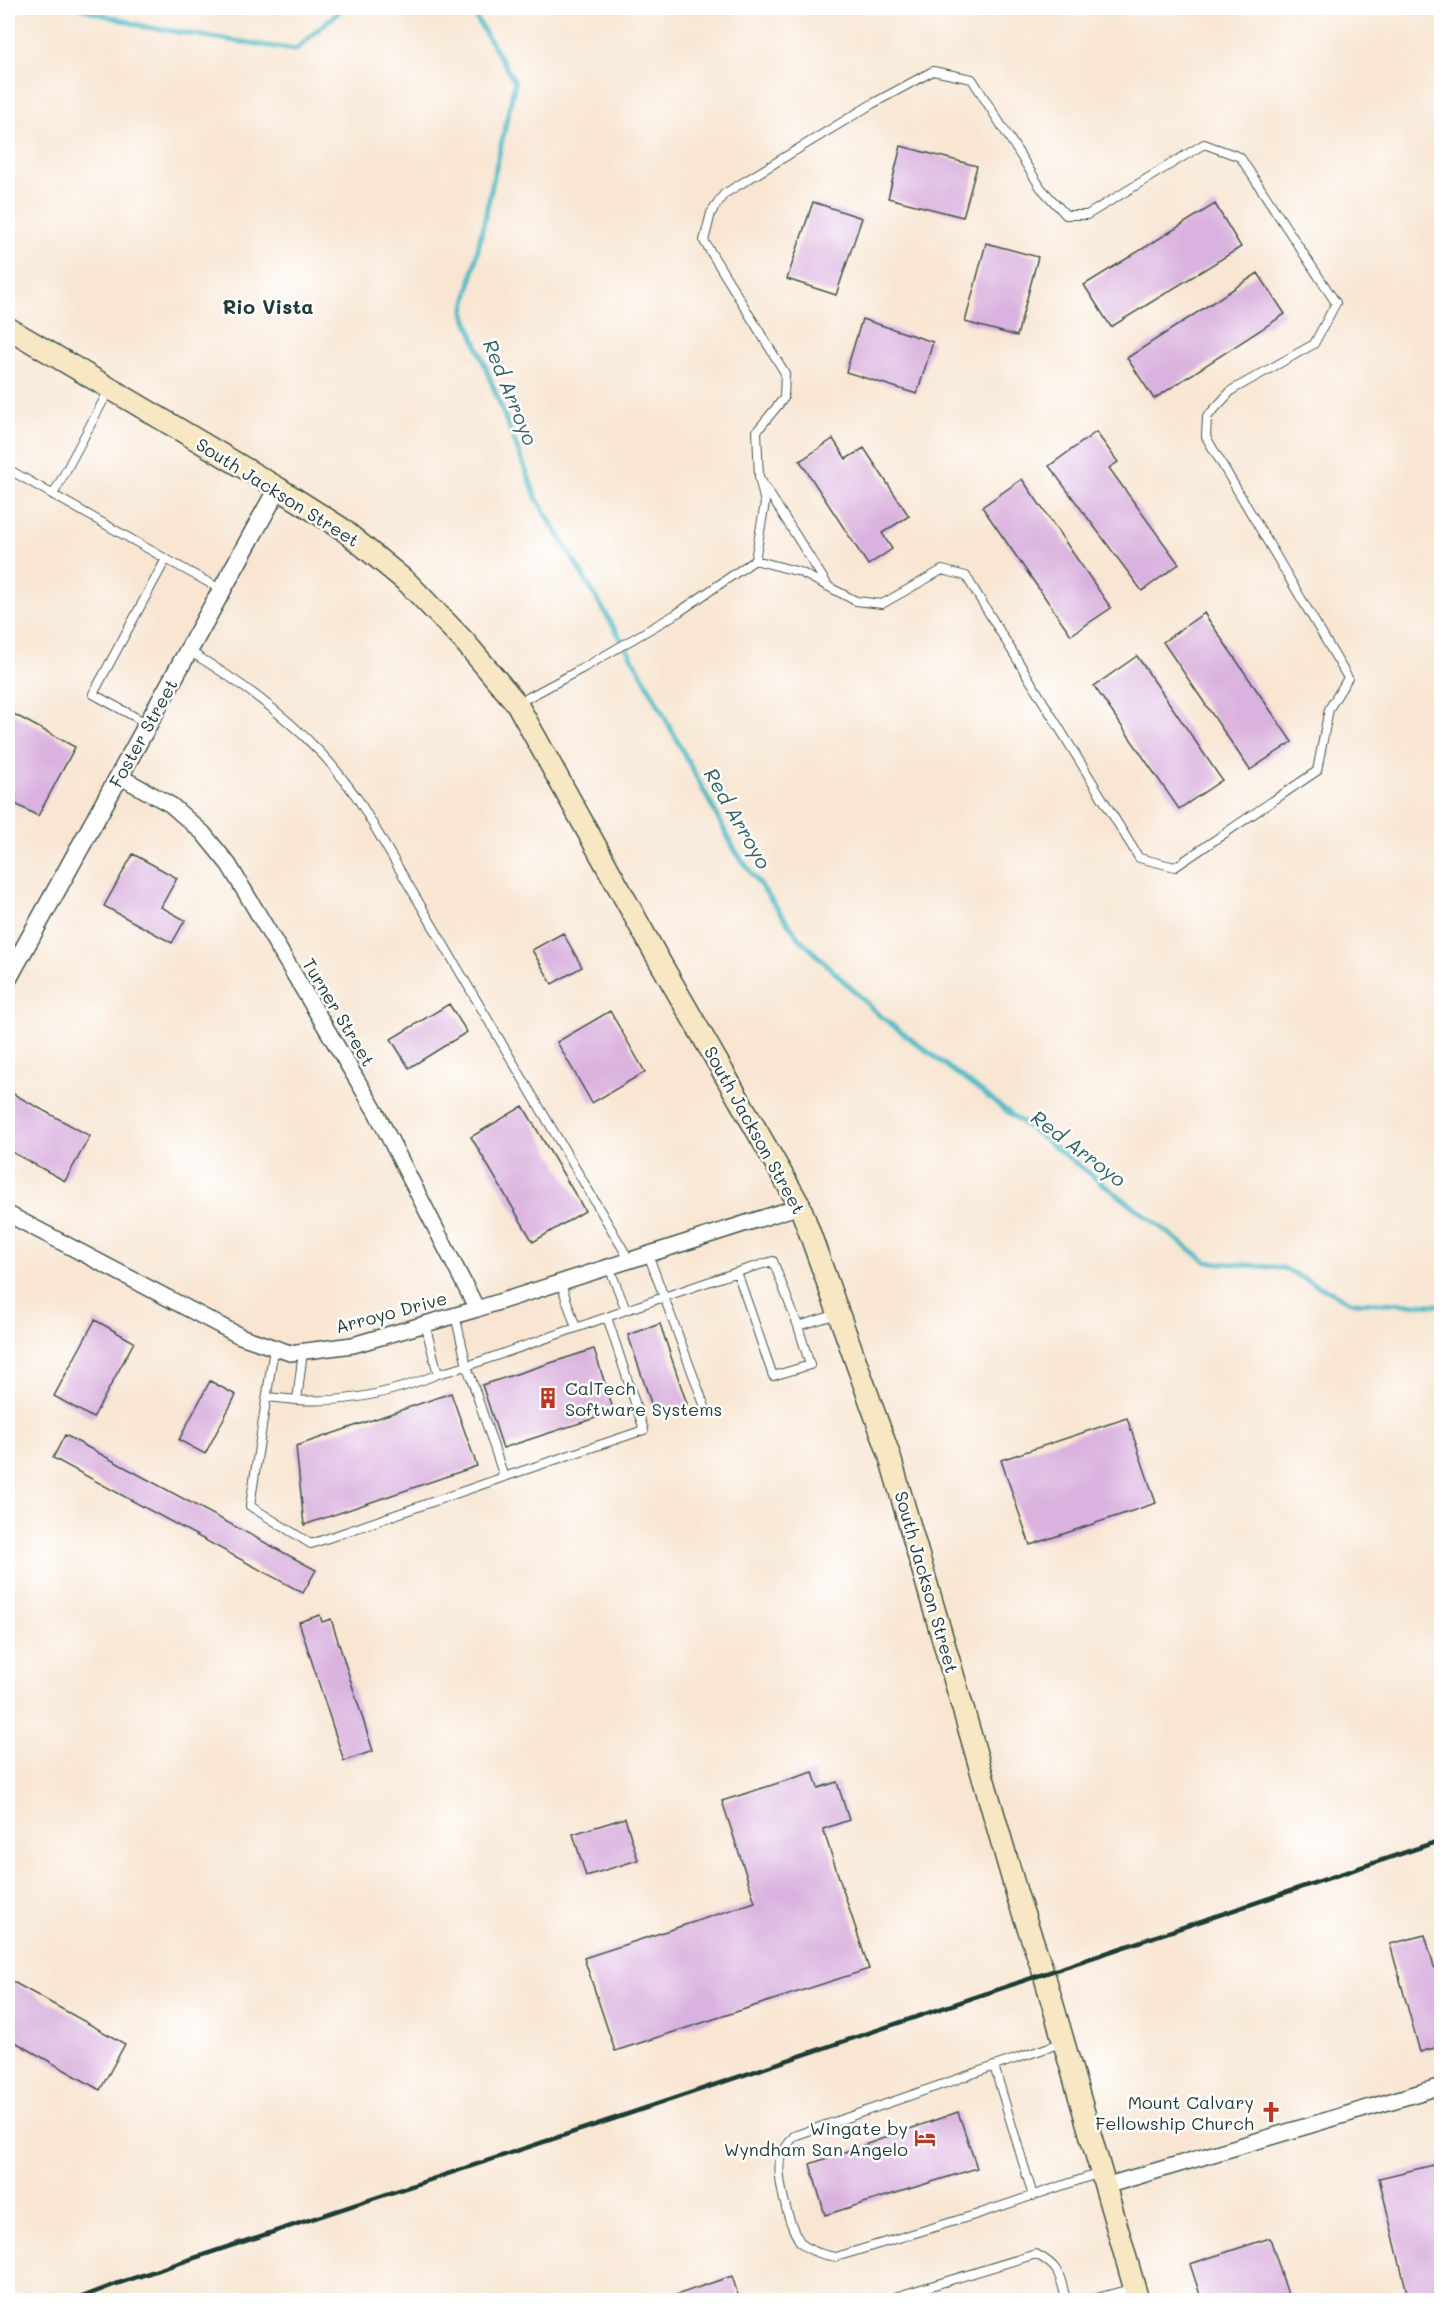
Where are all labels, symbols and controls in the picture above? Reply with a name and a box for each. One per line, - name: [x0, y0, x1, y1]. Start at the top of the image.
- district label: Rio Vista: [222, 293, 314, 319]
- water label: Red Arroyo: [478, 335, 544, 449]
- street label: South Jackson Street: [192, 432, 364, 552]
- street label: Foster Street: [103, 674, 183, 792]
- water label: Red Arroyo: [699, 763, 777, 873]
- street label: Turner Street: [297, 953, 381, 1071]
- street label: South Jackson Street: [699, 1042, 811, 1218]
- water label: Red Arroyo: [1026, 1104, 1132, 1192]
- street label: Arroyo Drive: [333, 1286, 449, 1338]
- place label: CalTech Software Systems: [565, 1376, 722, 1421]
- building icon: CalTech Software Systems: [536, 1386, 560, 1410]
- street label: South Jackson Street: [890, 1488, 964, 1676]
- place label: Mount Calvary Fellowship Church: [1095, 2090, 1254, 2135]
- church icon: Mount Calvary Fellowship Church: [1259, 2100, 1283, 2124]
- place label: Wingate by Wyndham San Angelo: [724, 2116, 908, 2161]
- hotel icon: Wingate by Wyndham San Angelo: [913, 2126, 937, 2150]

